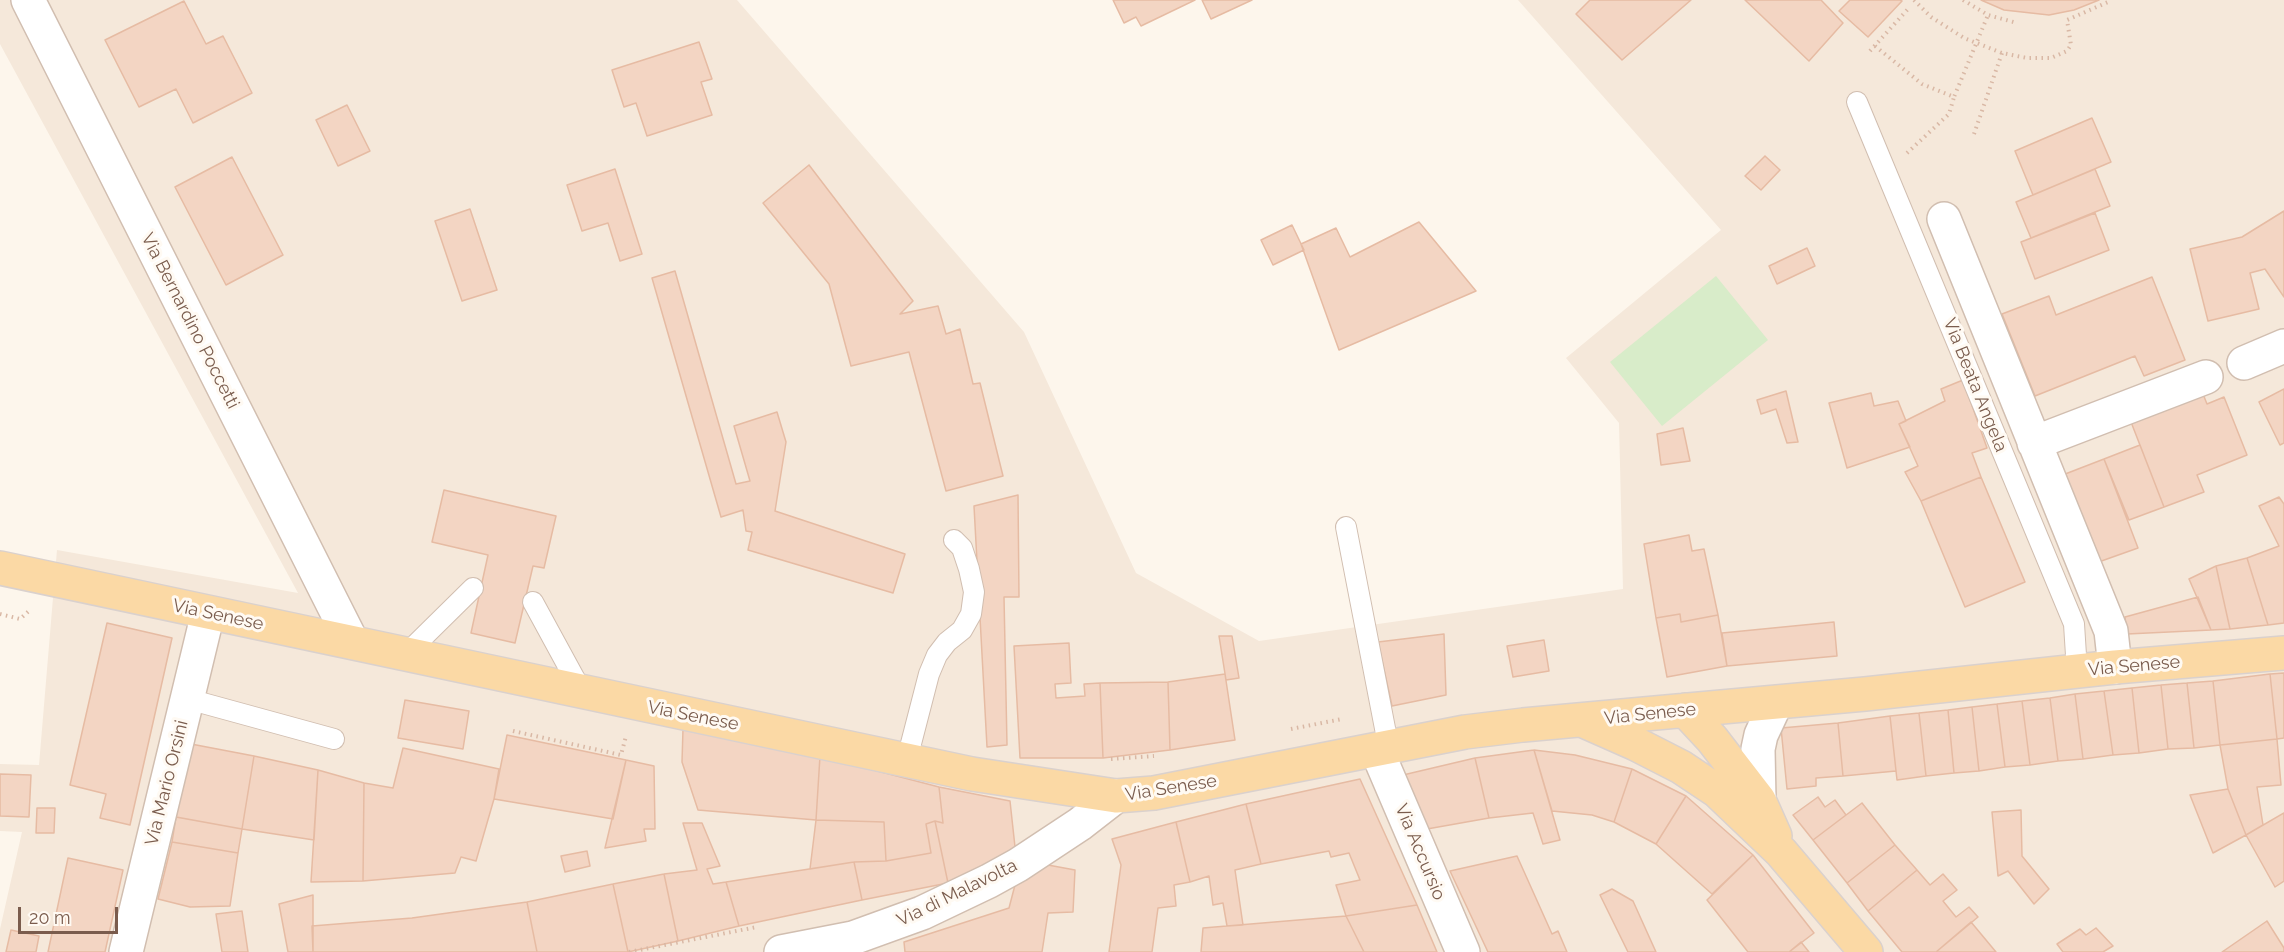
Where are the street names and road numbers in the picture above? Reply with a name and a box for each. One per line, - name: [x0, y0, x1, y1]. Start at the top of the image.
- street label: Via Bernardino Poccetti: [136, 229, 244, 413]
- street label: Via Beata Angela: [1938, 315, 2012, 455]
- street label: Via Senese: [171, 595, 265, 635]
- street label: Via Senese: [2087, 651, 2181, 681]
- street label: Via Senese: [646, 697, 740, 735]
- street label: Via Senese: [1603, 698, 1697, 730]
- street label: Via Mario Orsini: [141, 718, 193, 848]
- street label: Via Senese: [1124, 770, 1218, 806]
- street label: Via Accursio: [1390, 801, 1450, 903]
- street label: Via di Malavolta: [893, 855, 1021, 931]

